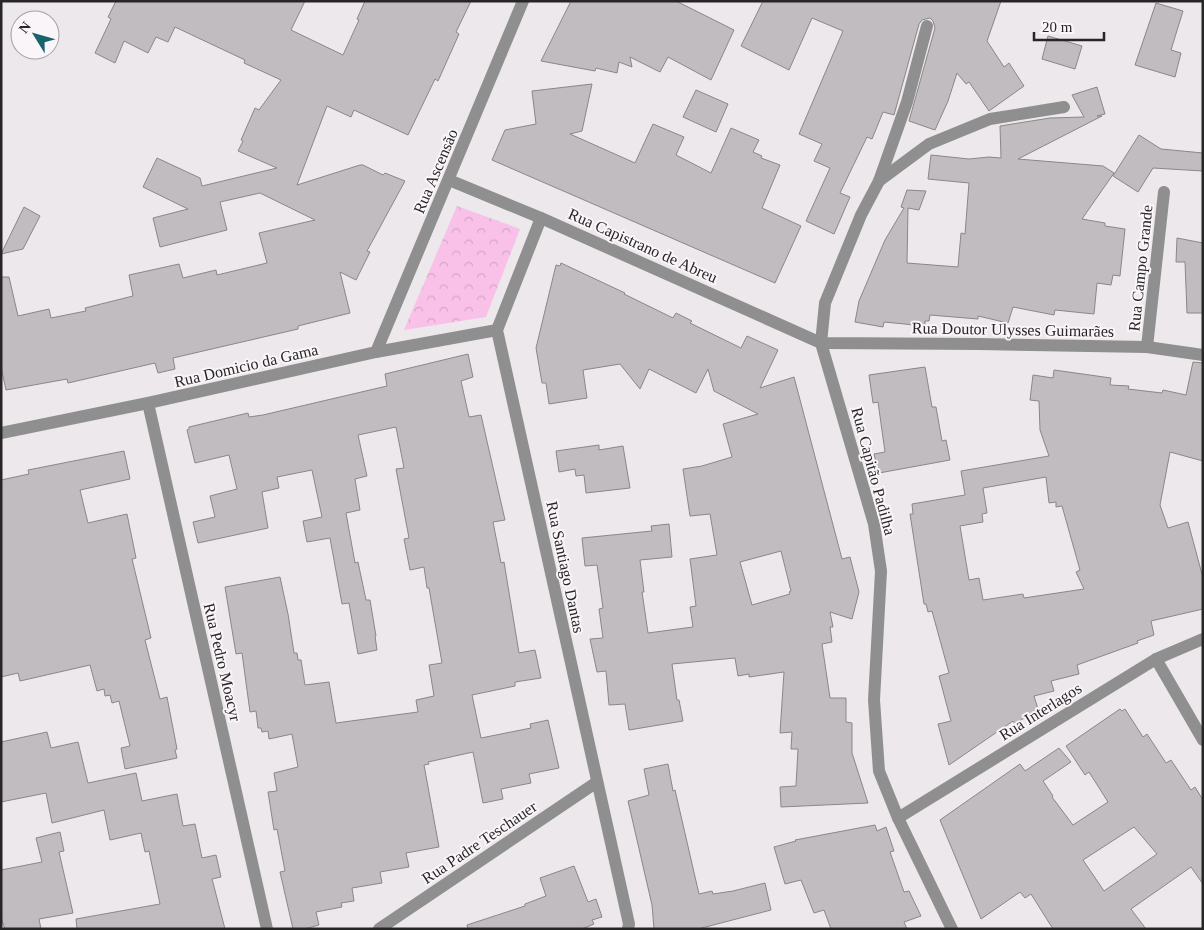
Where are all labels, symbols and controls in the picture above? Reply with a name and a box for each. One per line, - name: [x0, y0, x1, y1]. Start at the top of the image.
- north arrow: [10, 10, 60, 60]
- scale bar: [1034, 10, 1104, 42]
- text: N: [16, 19, 34, 36]
- text: 20 m: [1042, 19, 1073, 35]
- street label: Rua Ascensão: [410, 126, 461, 216]
- street label: Rua Campo Grande: [1125, 204, 1157, 332]
- street label: Rua Capistrano de Abreu: [565, 205, 720, 287]
- street label: Rua Doutor Ulysses Guimarães: [912, 319, 1114, 341]
- street label: Rua Domicio da Gama: [173, 341, 320, 390]
- street label: Rua Capitão Padilha: [847, 405, 899, 537]
- street label: Rua Santiago Dantas: [542, 500, 588, 635]
- street label: Rua Pedro Moacyr: [200, 601, 245, 724]
- street label: Rua Interlagos: [996, 679, 1085, 744]
- street label: Rua Padre Teschauer: [419, 797, 540, 887]

